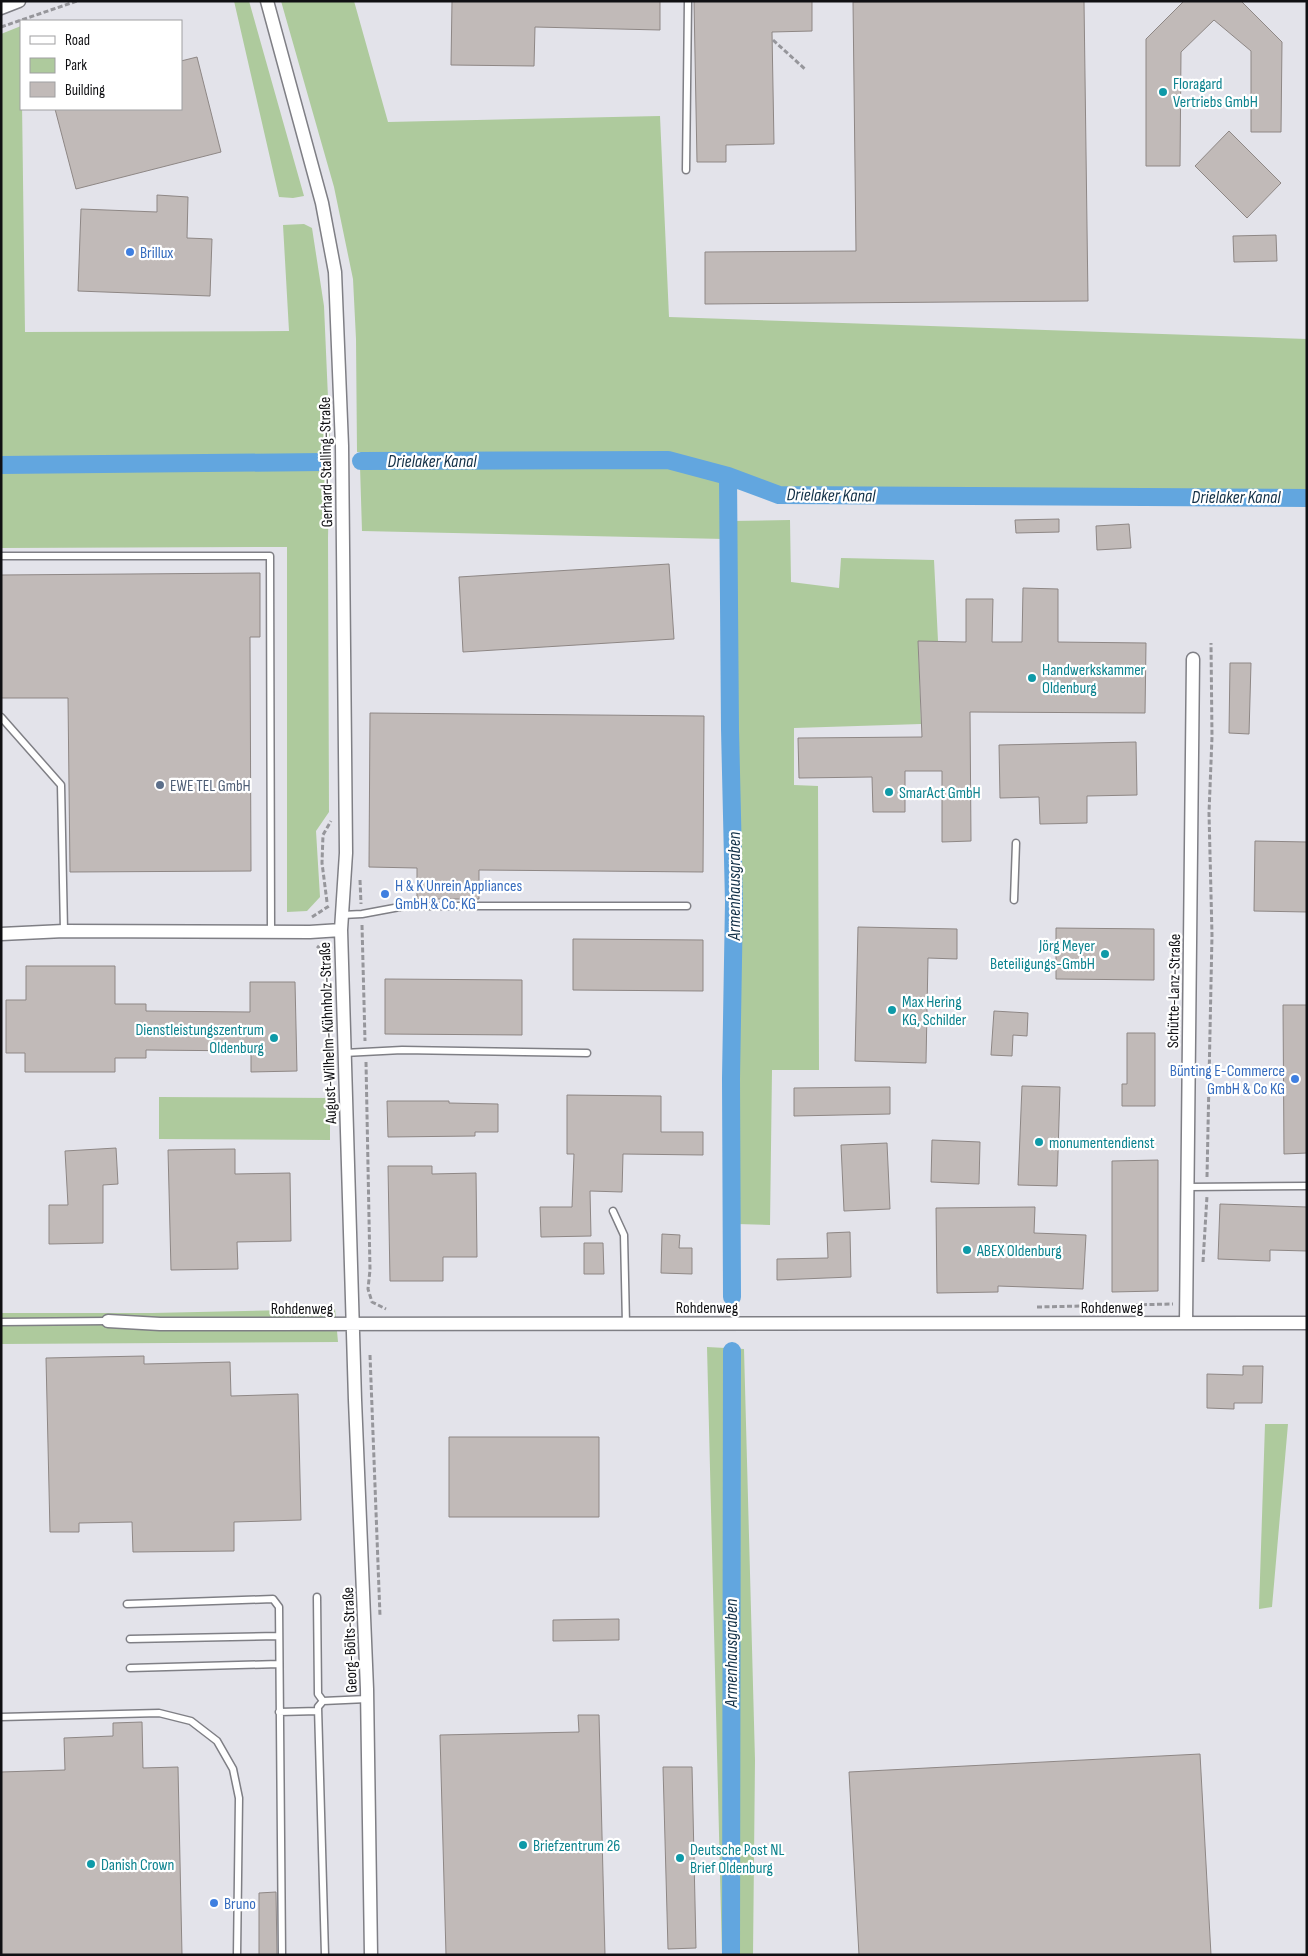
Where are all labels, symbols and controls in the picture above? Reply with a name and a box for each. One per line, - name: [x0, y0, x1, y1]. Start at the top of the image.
- legend: [20, 20, 182, 110]
- text: Road: [65, 31, 90, 50]
- text: Park: [65, 56, 87, 75]
- place label: Floragard Vertriebs GmbH: [1173, 75, 1258, 112]
- text: Building: [65, 81, 105, 100]
- marker: Floragard Vertriebs GmbH: [1157, 86, 1169, 98]
- place label: Brillux: [140, 244, 173, 263]
- marker: Brillux: [124, 246, 136, 258]
- street label: Gerhard-Stalling-Straße: [316, 397, 337, 527]
- water label: Drielaker Kanal: [388, 451, 477, 472]
- water label: Drielaker Kanal: [786, 484, 876, 507]
- water label: Drielaker Kanal: [1192, 487, 1281, 508]
- place label: Handwerkskammer Oldenburg: [1042, 661, 1146, 698]
- marker: Handwerkskammer Oldenburg: [1026, 672, 1038, 684]
- place label: EWE TEL GmbH: [170, 777, 251, 796]
- marker: EWE TEL GmbH: [154, 779, 166, 791]
- place label: SmarAct GmbH: [899, 784, 981, 803]
- marker: SmarAct GmbH: [883, 786, 895, 798]
- water label: Armenhausgraben: [724, 831, 745, 941]
- place label: H & K Unrein Appliances GmbH & Co. KG: [395, 877, 522, 914]
- marker: H & K Unrein Appliances GmbH & Co. KG: [379, 888, 391, 900]
- street label: Schütte-Lanz-Straße: [1164, 934, 1185, 1048]
- place label: Jörg Meyer Beteiligungs-GmbH: [990, 937, 1095, 974]
- street label: August-Wilhelm-Kühnholz-Straße: [316, 942, 341, 1125]
- marker: Jörg Meyer Beteiligungs-GmbH: [1099, 948, 1111, 960]
- place label: Max Hering KG, Schilder: [902, 993, 967, 1030]
- marker: Max Hering KG, Schilder: [886, 1004, 898, 1016]
- place label: Dienstleistungszentrum Oldenburg: [135, 1021, 264, 1058]
- marker: Dienstleistungszentrum Oldenburg: [268, 1032, 280, 1044]
- place label: Bünting E-Commerce GmbH & Co KG: [1170, 1062, 1285, 1099]
- marker: Bünting E-Commerce GmbH & Co KG: [1289, 1073, 1301, 1085]
- place label: monumentendienst: [1049, 1134, 1155, 1153]
- marker: monumentendienst: [1033, 1136, 1045, 1148]
- place label: ABEX Oldenburg: [976, 1242, 1062, 1261]
- marker: ABEX Oldenburg: [961, 1244, 973, 1256]
- street label: Rohdenweg: [676, 1299, 738, 1318]
- street label: Rohdenweg: [1081, 1299, 1143, 1318]
- street label: Rohdenweg: [271, 1300, 333, 1319]
- street label: Georg-Bölts-Straße: [339, 1587, 362, 1693]
- water label: Armenhausgraben: [721, 1598, 742, 1708]
- place label: Briefzentrum 26: [533, 1837, 620, 1856]
- marker: Briefzentrum 26: [517, 1839, 529, 1851]
- place label: Deutsche Post NL Brief Oldenburg: [690, 1841, 784, 1878]
- marker: Deutsche Post NL Brief Oldenburg: [674, 1852, 686, 1864]
- place label: Danish Crown: [101, 1856, 174, 1875]
- marker: Danish Crown: [85, 1858, 97, 1870]
- place label: Bruno: [224, 1895, 256, 1914]
- marker: Bruno: [208, 1897, 220, 1909]

